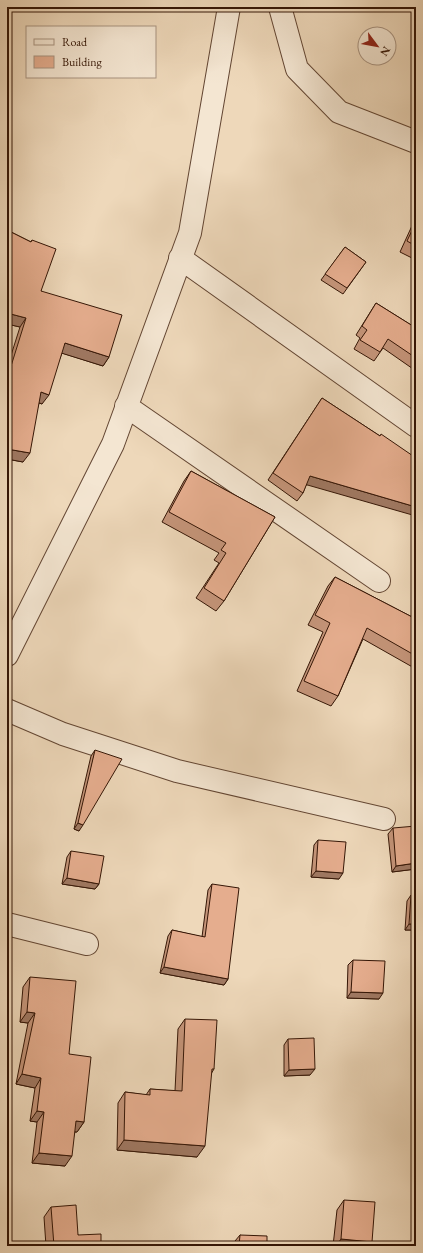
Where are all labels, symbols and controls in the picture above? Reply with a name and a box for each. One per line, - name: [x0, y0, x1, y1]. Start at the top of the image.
- legend: [26, 26, 156, 78]
- north arrow: [357, 26, 397, 66]
- text: Road: [62, 34, 88, 50]
- text: N: [377, 44, 394, 59]
- text: Building: [62, 54, 103, 70]

